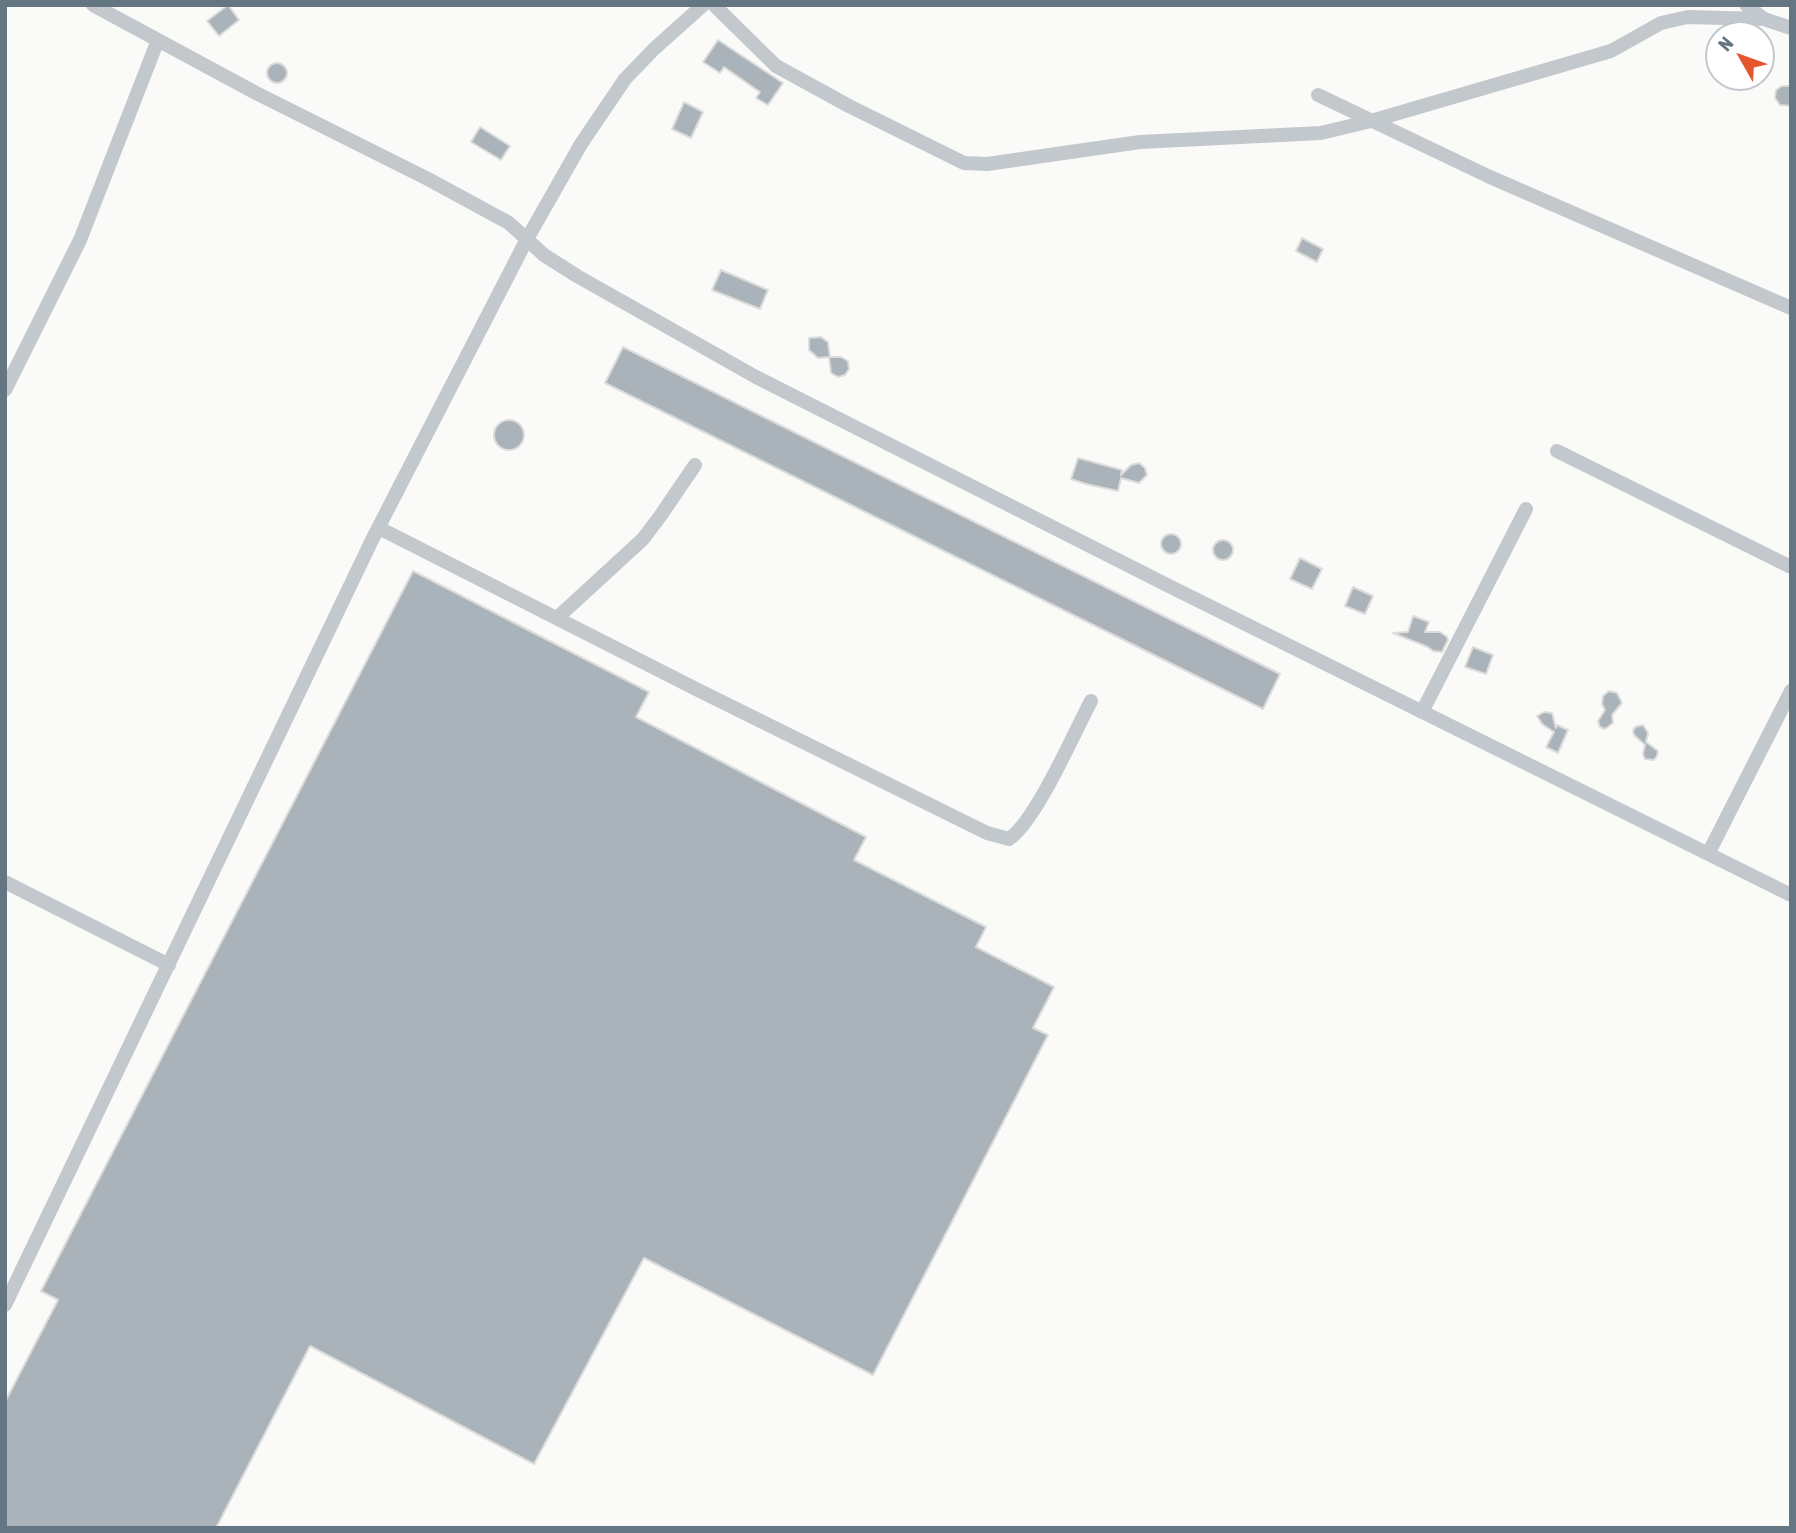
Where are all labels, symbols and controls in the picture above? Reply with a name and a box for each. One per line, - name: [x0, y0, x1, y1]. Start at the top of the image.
- north arrow: [1705, 21, 1775, 91]
- text: N: [1713, 32, 1737, 55]

